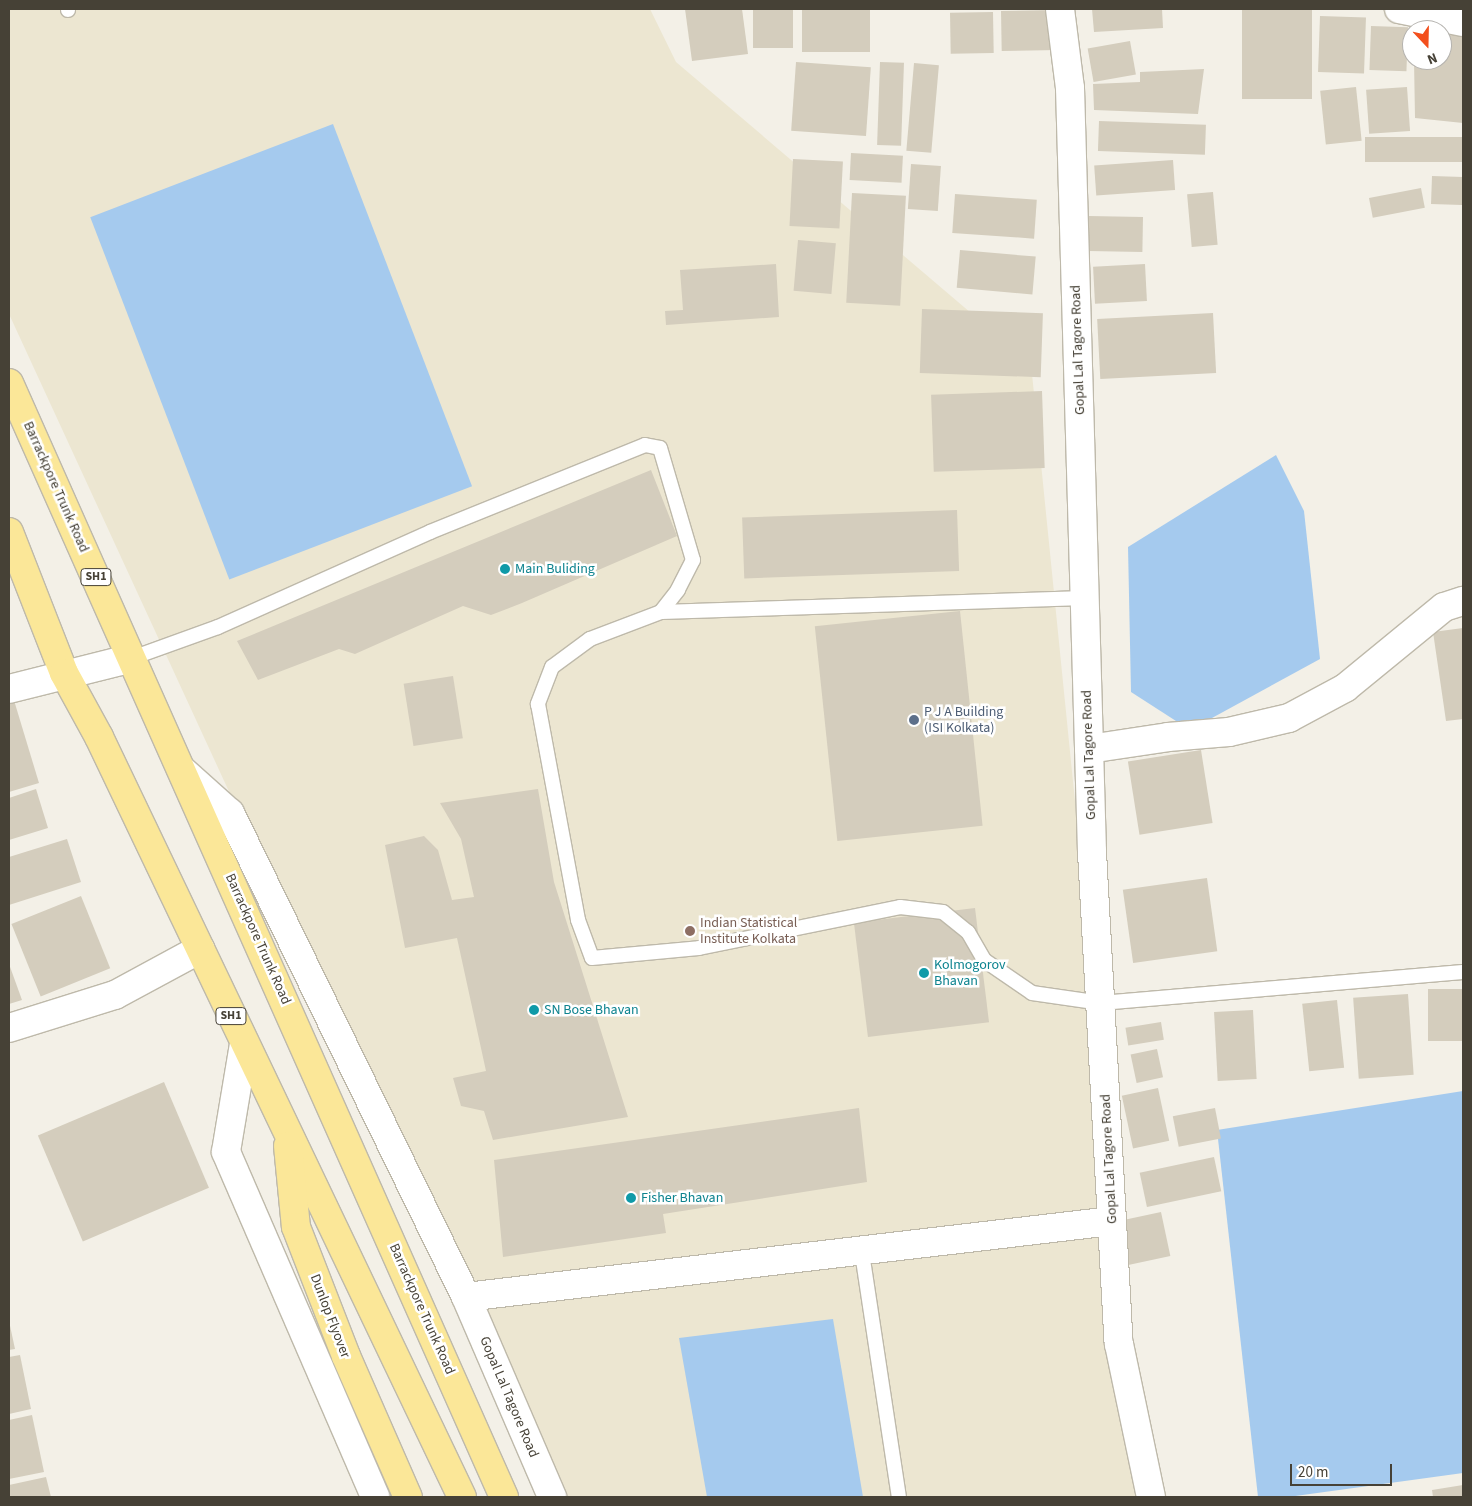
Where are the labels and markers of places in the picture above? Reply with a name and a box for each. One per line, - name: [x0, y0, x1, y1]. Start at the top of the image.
- place label: Main Buliding: [515, 561, 595, 577]
- marker: Main Buliding: [499, 563, 511, 575]
- place label: P J A Building (ISI Kolkata): [924, 704, 1003, 736]
- marker: P J A Building (ISI Kolkata): [908, 714, 920, 726]
- place label: Indian Statistical Institute Kolkata: [700, 915, 797, 948]
- marker: Indian Statistical Institute Kolkata: [684, 925, 696, 937]
- place label: Kolmogorov Bhavan: [934, 957, 1006, 990]
- marker: Kolmogorov Bhavan: [918, 967, 930, 979]
- place label: SN Bose Bhavan: [544, 1002, 639, 1018]
- marker: SN Bose Bhavan: [528, 1004, 540, 1016]
- place label: Fisher Bhavan: [641, 1190, 723, 1206]
- marker: Fisher Bhavan: [625, 1192, 637, 1204]

